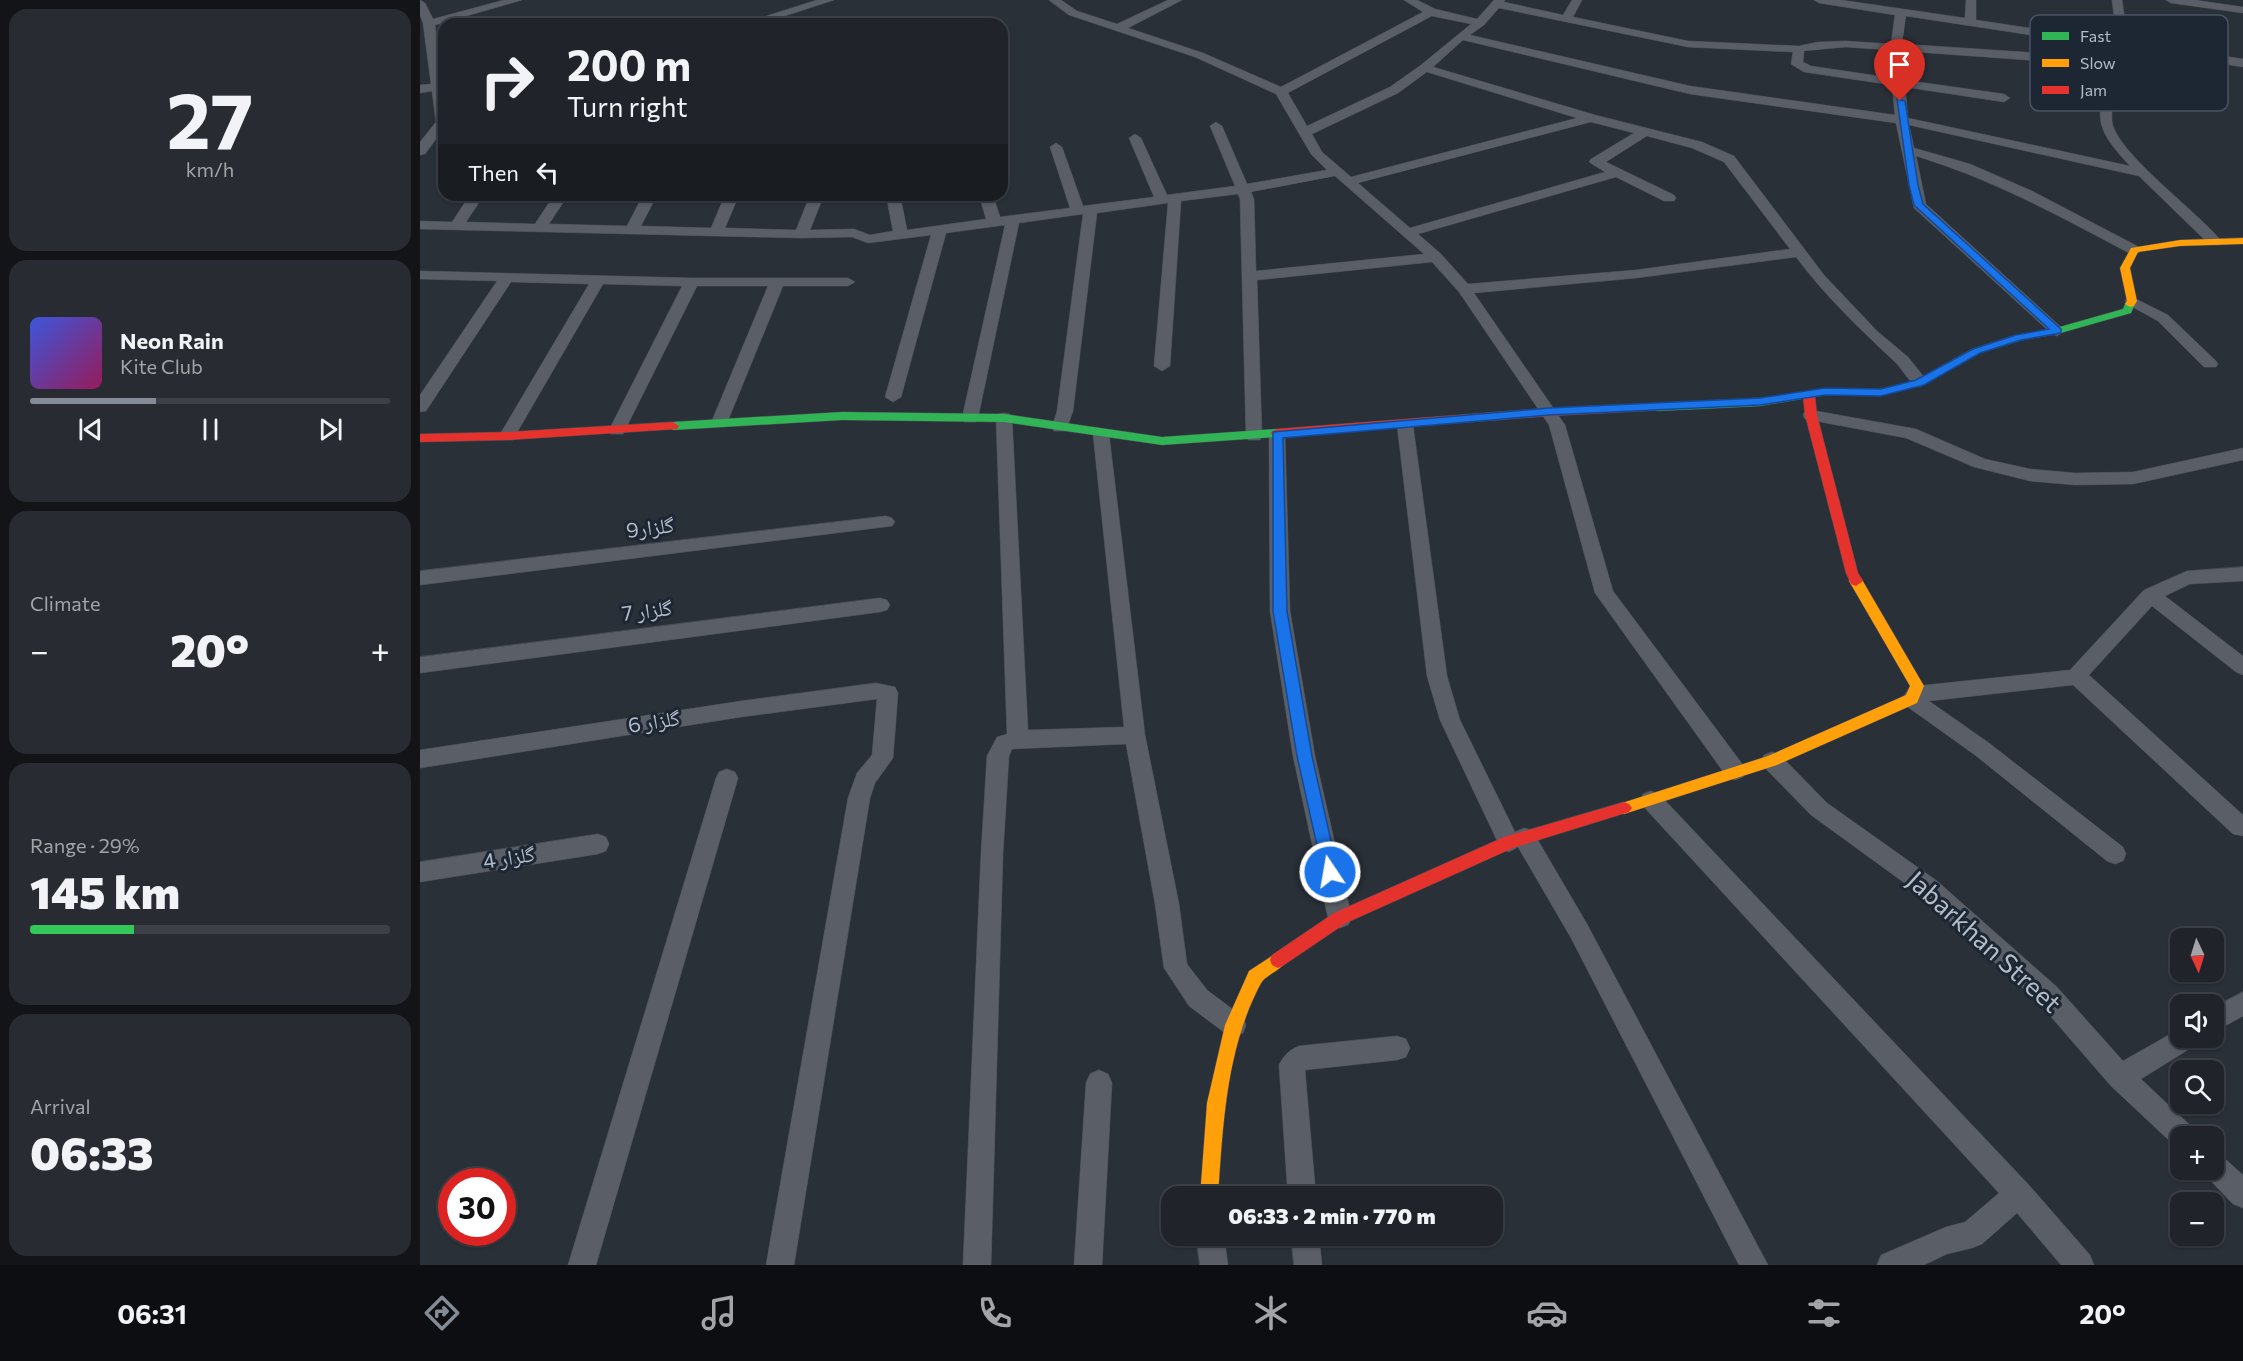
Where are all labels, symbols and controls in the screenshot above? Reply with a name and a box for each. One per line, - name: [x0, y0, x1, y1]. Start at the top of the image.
- legend: [2030, 15, 2228, 111]
- text: Fast: [2080, 26, 2111, 45]
- text: 200 m: [567, 38, 691, 90]
- pin: [1874, 39, 1925, 101]
- icon: right: [468, 42, 546, 120]
- icon: arrive: [1883, 48, 1916, 81]
- text: Slow: [2080, 53, 2116, 72]
- text: 27: [167, 70, 253, 165]
- text: Jam: [2080, 80, 2107, 99]
- text: Turn right: [567, 90, 687, 123]
- icon: left: [531, 156, 564, 189]
- text: km/h: [186, 157, 234, 181]
- text: Then: [468, 159, 519, 186]
- text: Neon Rain: [120, 327, 224, 354]
- text: Kite Club: [120, 354, 203, 378]
- icon: previous: [74, 413, 107, 446]
- icon: pause: [194, 413, 227, 446]
- icon: next: [314, 413, 347, 446]
- street label: گلزار9: [624, 511, 676, 542]
- text: Climate: [30, 591, 100, 615]
- street label: گلزار 7: [620, 594, 674, 625]
- text: 20°: [170, 621, 249, 676]
- text: −: [30, 629, 49, 670]
- text: +: [371, 629, 390, 670]
- street label: گلزار 6: [626, 704, 682, 737]
- text: Range · 29%: [30, 833, 140, 857]
- street label: گلزار 4: [481, 840, 537, 873]
- position arrow: [1298, 840, 1362, 904]
- text: 145 km: [30, 863, 180, 918]
- street label: Jabarkhan Street: [1902, 864, 2068, 1018]
- north arrow: [2170, 928, 2224, 982]
- map controls: [2170, 928, 2224, 1246]
- button: sound: [2170, 994, 2224, 1048]
- button: search: [2170, 1060, 2224, 1114]
- text: Arrival: [30, 1094, 91, 1118]
- text: 06:33: [30, 1124, 154, 1179]
- button: +: [2170, 1126, 2224, 1180]
- speed limit sign: 30: [438, 1168, 516, 1246]
- button: −: [2170, 1192, 2224, 1246]
- text: 06:33 · 2 min · 770 m: [1228, 1202, 1436, 1229]
- icon: directions: [421, 1292, 463, 1334]
- icon: music: [698, 1292, 740, 1334]
- icon: phone: [974, 1292, 1016, 1334]
- icon: climate: [1250, 1292, 1292, 1334]
- icon: car: [1526, 1292, 1568, 1334]
- icon: filters: [1803, 1292, 1845, 1334]
- text: 06:31: [117, 1297, 187, 1330]
- text: 20°: [2079, 1297, 2126, 1330]

